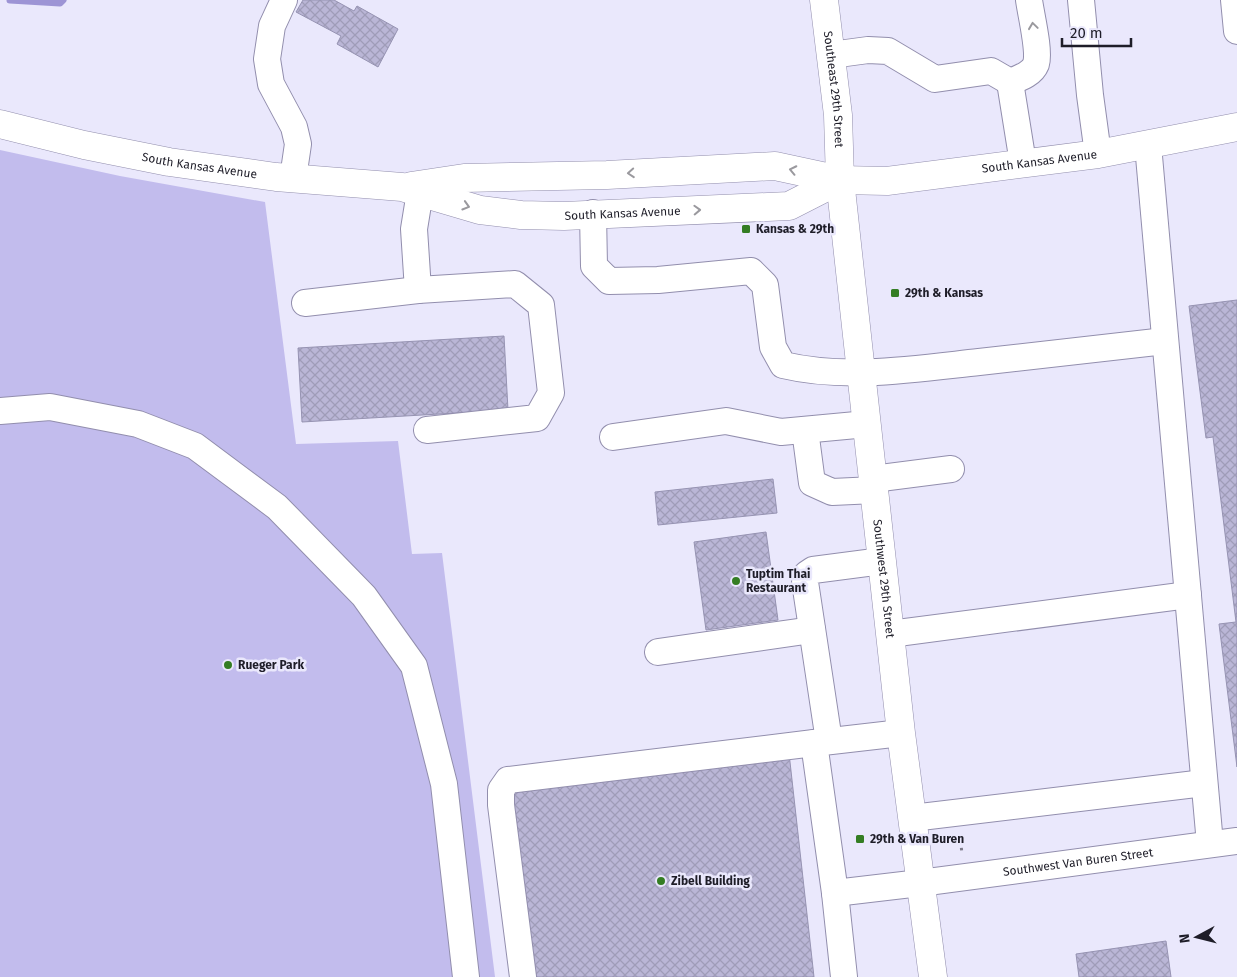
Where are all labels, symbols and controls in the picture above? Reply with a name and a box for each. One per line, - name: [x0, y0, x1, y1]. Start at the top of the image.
- scale bar: [1062, 15, 1131, 47]
- one-way arrow: [1028, 22, 1039, 30]
- text: 20 m: [1070, 24, 1103, 42]
- street label: Southeast 29th Street: [821, 30, 846, 149]
- street label: South Kansas Avenue: [981, 147, 1098, 176]
- street label: South Kansas Avenue: [141, 150, 258, 181]
- one-way arrow: [788, 165, 797, 176]
- one-way arrow: [627, 168, 635, 179]
- one-way arrow: [461, 200, 469, 210]
- street label: South Kansas Avenue: [564, 204, 681, 223]
- one-way arrow: [694, 204, 702, 215]
- place label: Kansas & 29th: [756, 222, 834, 236]
- marker: Kansas & 29th: [740, 223, 752, 235]
- place label: 29th & Kansas: [905, 286, 983, 300]
- marker: 29th & Kansas: [889, 287, 901, 299]
- street label: Southwest 29th Street: [870, 519, 898, 640]
- place label: Tuptim Thai Restaurant: [746, 567, 810, 595]
- marker: Tuptim Thai Restaurant: [730, 575, 742, 587]
- place label: Rueger Park: [238, 658, 304, 672]
- marker: Rueger Park: [222, 659, 234, 671]
- place label: 29th & Van Buren: [870, 832, 964, 846]
- marker: 29th & Van Buren: [854, 833, 866, 845]
- street label: Southwest Van Buren Street: [1002, 845, 1155, 879]
- place label: Zibell Building: [671, 874, 750, 888]
- marker: Zibell Building: [655, 875, 667, 887]
- north arrow: [1172, 912, 1222, 962]
- text: N: [1176, 933, 1194, 944]

